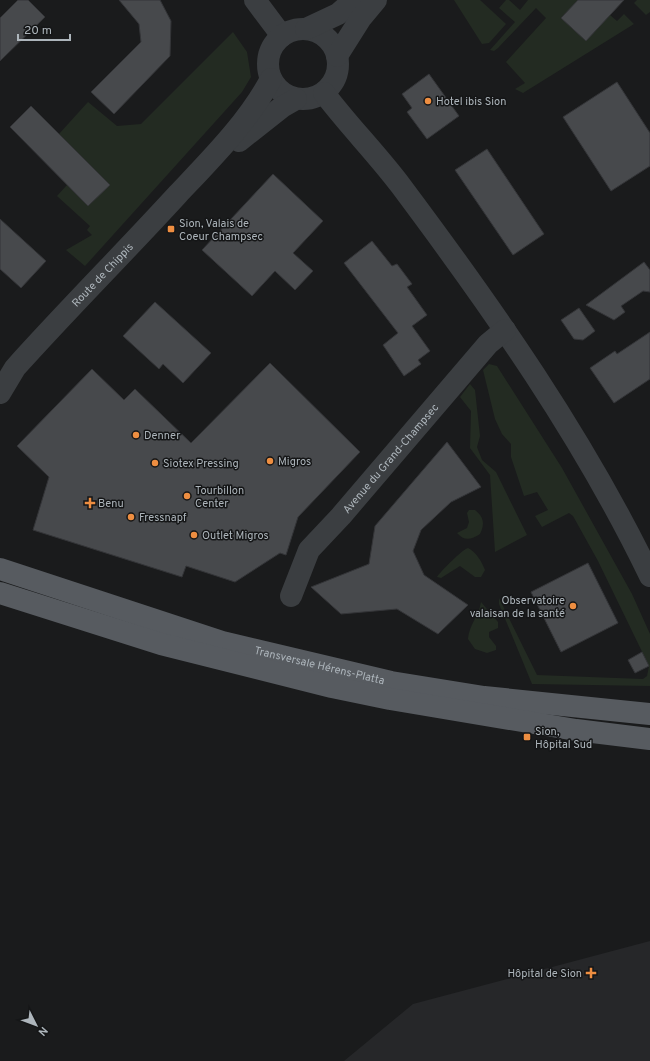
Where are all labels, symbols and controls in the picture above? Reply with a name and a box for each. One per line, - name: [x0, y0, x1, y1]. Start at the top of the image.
- scale bar: [18, 16, 70, 42]
- text: 20 m: [24, 23, 52, 39]
- place label: Hotel ibis Sion: [436, 95, 506, 109]
- marker: Hotel ibis Sion: [423, 96, 433, 106]
- place label: Sion, Valais de Coeur Champsec: [179, 217, 263, 244]
- marker: Sion, Valais de Coeur Champsec: [166, 224, 176, 234]
- street label: Route de Chippis: [69, 240, 137, 310]
- street label: Avenue du Grand-Champsec: [340, 401, 442, 517]
- place label: Denner: [144, 429, 181, 443]
- marker: Denner: [131, 430, 141, 440]
- place label: Migros: [278, 455, 311, 469]
- marker: Migros: [265, 456, 275, 466]
- place label: Siotex Pressing: [163, 457, 239, 471]
- marker: Siotex Pressing: [150, 458, 160, 468]
- place label: Tourbillon Center: [195, 484, 244, 511]
- marker: Tourbillon Center: [182, 491, 192, 501]
- place label: Benu: [98, 497, 124, 511]
- marker: Benu: [85, 498, 95, 508]
- place label: Fressnapf: [139, 511, 187, 525]
- marker: Fressnapf: [126, 512, 136, 522]
- place label: Outlet Migros: [202, 529, 269, 543]
- marker: Outlet Migros: [189, 530, 199, 540]
- place label: Observatoire valaisan de la santé: [470, 594, 565, 621]
- marker: Observatoire valaisan de la santé: [568, 601, 578, 611]
- street label: Transversale Hérens-Platta: [253, 644, 386, 688]
- place label: Sion, Hôpital Sud: [535, 725, 592, 752]
- marker: Sion, Hôpital Sud: [522, 732, 532, 742]
- place label: Hôpital de Sion: [507, 967, 582, 981]
- marker: Hôpital de Sion: [585, 967, 597, 979]
- north arrow: [16, 1005, 56, 1045]
- text: N: [35, 1023, 51, 1039]

